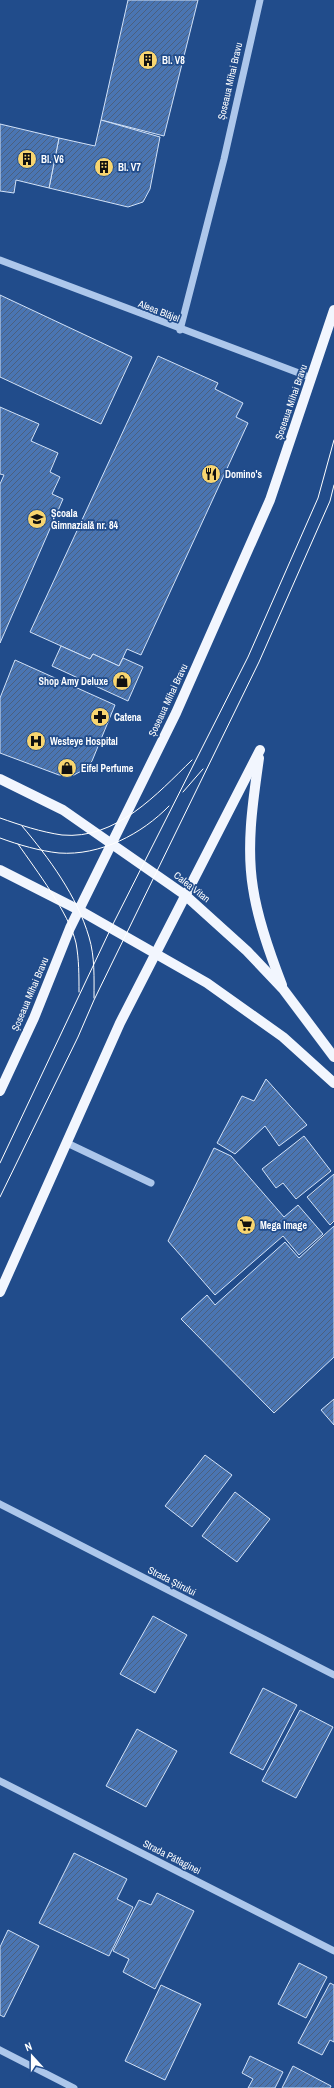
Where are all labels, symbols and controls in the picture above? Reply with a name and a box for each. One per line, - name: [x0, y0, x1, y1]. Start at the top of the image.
- street label: Șoseaua Mihai Bravu: [215, 41, 245, 121]
- building icon: Bl. V8: [137, 49, 159, 71]
- place label: Bl. V8: [162, 54, 185, 67]
- building icon: Bl. V6: [16, 148, 38, 170]
- place label: Bl. V6: [41, 153, 64, 166]
- building icon: Bl. V7: [93, 156, 115, 178]
- place label: Bl. V7: [118, 161, 141, 174]
- street label: Aleea Blăjel: [136, 297, 182, 325]
- street label: Șoseaua Mihai Bravu: [272, 363, 310, 441]
- restaurant icon: Domino's: [200, 463, 222, 485]
- place label: Domino's: [225, 468, 262, 481]
- place label: Școala Gimnazială nr. 84: [51, 507, 118, 532]
- school or university icon: Școala Gimnazială nr. 84: [26, 508, 48, 530]
- street label: Șoseaua Mihai Bravu: [145, 662, 191, 738]
- shop icon: Shop Amy Deluxe: [111, 670, 133, 692]
- place label: Shop Amy Deluxe: [39, 675, 108, 688]
- pharmacy icon: Catena: [89, 706, 111, 728]
- place label: Catena: [114, 711, 142, 724]
- hospital icon: Westeye Hospital: [25, 730, 47, 752]
- place label: Westeye Hospital: [50, 735, 118, 748]
- shop icon: Eifel Perfume: [56, 757, 78, 779]
- place label: Eifel Perfume: [81, 762, 134, 775]
- street label: Calea Vitan: [171, 869, 213, 905]
- street label: Șoseaua Mihai Bravu: [9, 955, 51, 1033]
- supermarket icon: Mega Image: [235, 1214, 257, 1236]
- place label: Mega Image: [260, 1219, 307, 1232]
- street label: Strada Știrului: [146, 1563, 198, 1599]
- street label: Strada Pătlaginei: [141, 1837, 203, 1877]
- north arrow: [12, 2036, 52, 2076]
- text: N: [23, 2039, 34, 2054]

